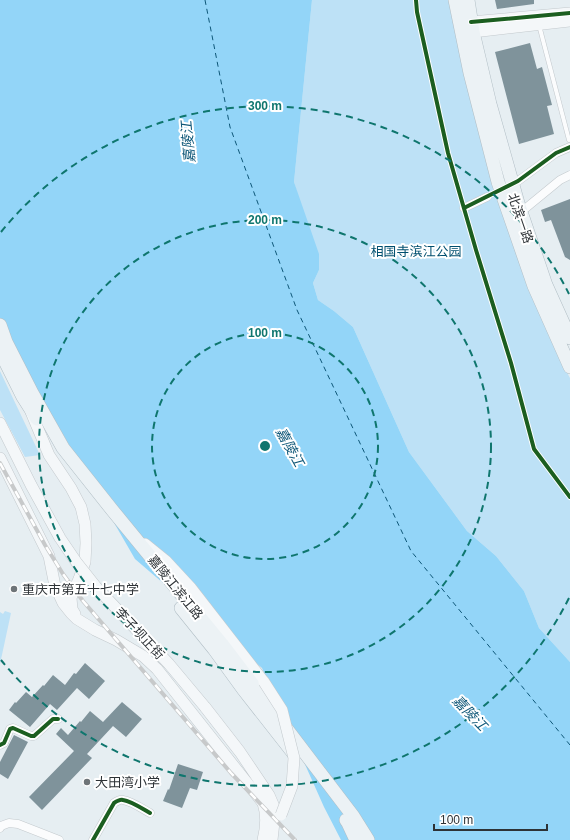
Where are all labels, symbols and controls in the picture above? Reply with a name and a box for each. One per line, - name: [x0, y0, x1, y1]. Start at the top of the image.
- text: 300 m: [248, 99, 282, 113]
- water label: 嘉陵江: [178, 118, 198, 164]
- street label: 北滨一路: [505, 191, 536, 245]
- text: 200 m: [248, 213, 282, 227]
- park label: 相国寺滨江公园: [370, 244, 462, 259]
- text: 100 m: [248, 326, 282, 340]
- water label: 嘉陵江: [273, 425, 308, 471]
- centre of rings: [258, 439, 272, 453]
- street label: 嘉陵江滨江路: [145, 552, 206, 622]
- place label: 重庆市第五十七中学: [22, 582, 139, 597]
- marker: 重庆市第五十七中学: [9, 584, 19, 594]
- street label: 李子坝正街: [112, 604, 167, 662]
- water label: 嘉陵江: [450, 692, 492, 735]
- place label: 大田湾小学: [95, 775, 160, 790]
- marker: 大田湾小学: [82, 777, 92, 787]
- scale bar: [434, 806, 547, 832]
- text: 100 m: [440, 813, 473, 827]

